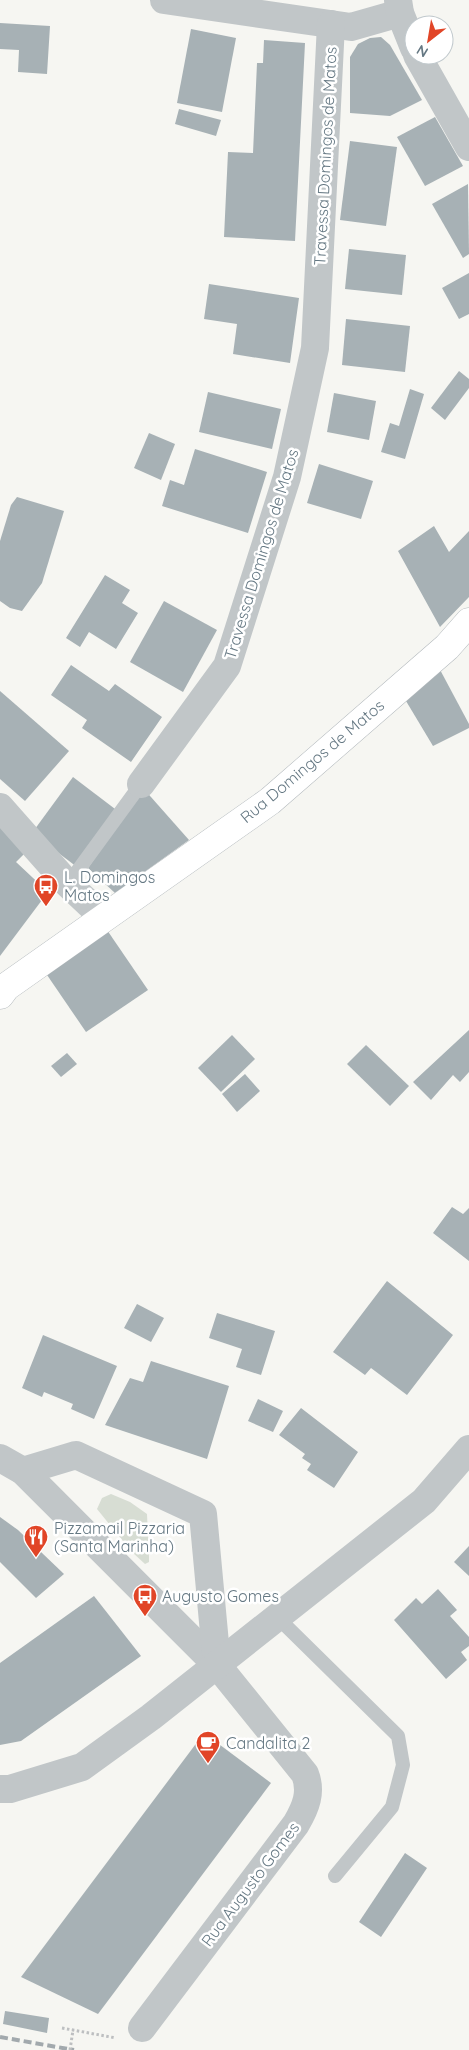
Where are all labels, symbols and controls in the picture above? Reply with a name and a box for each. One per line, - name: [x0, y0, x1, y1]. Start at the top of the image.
- north arrow: [404, 15, 454, 65]
- text: N: [413, 41, 431, 62]
- street label: Travessa Domingos de Matos: [309, 46, 341, 266]
- street label: Travessa Domingos de Matos: [219, 446, 303, 662]
- street label: Rua Domingos de Matos: [236, 695, 388, 827]
- place label: L. Domingos Matos: [64, 867, 155, 905]
- bus stop icon: L. Domingos Matos: [33, 873, 59, 907]
- place label: Pizzamail Pizzaria (Santa Marinha): [54, 1518, 185, 1556]
- restaurant icon: Pizzamail Pizzaria (Santa Marinha): [23, 1524, 49, 1558]
- bus stop icon: Augusto Gomes: [132, 1583, 158, 1617]
- place label: Augusto Gomes: [162, 1586, 279, 1606]
- cafe icon: Candalita 2: [195, 1730, 221, 1764]
- place label: Candalita 2: [226, 1733, 310, 1753]
- street label: Rua Augusto Gomes: [197, 1818, 303, 1950]

